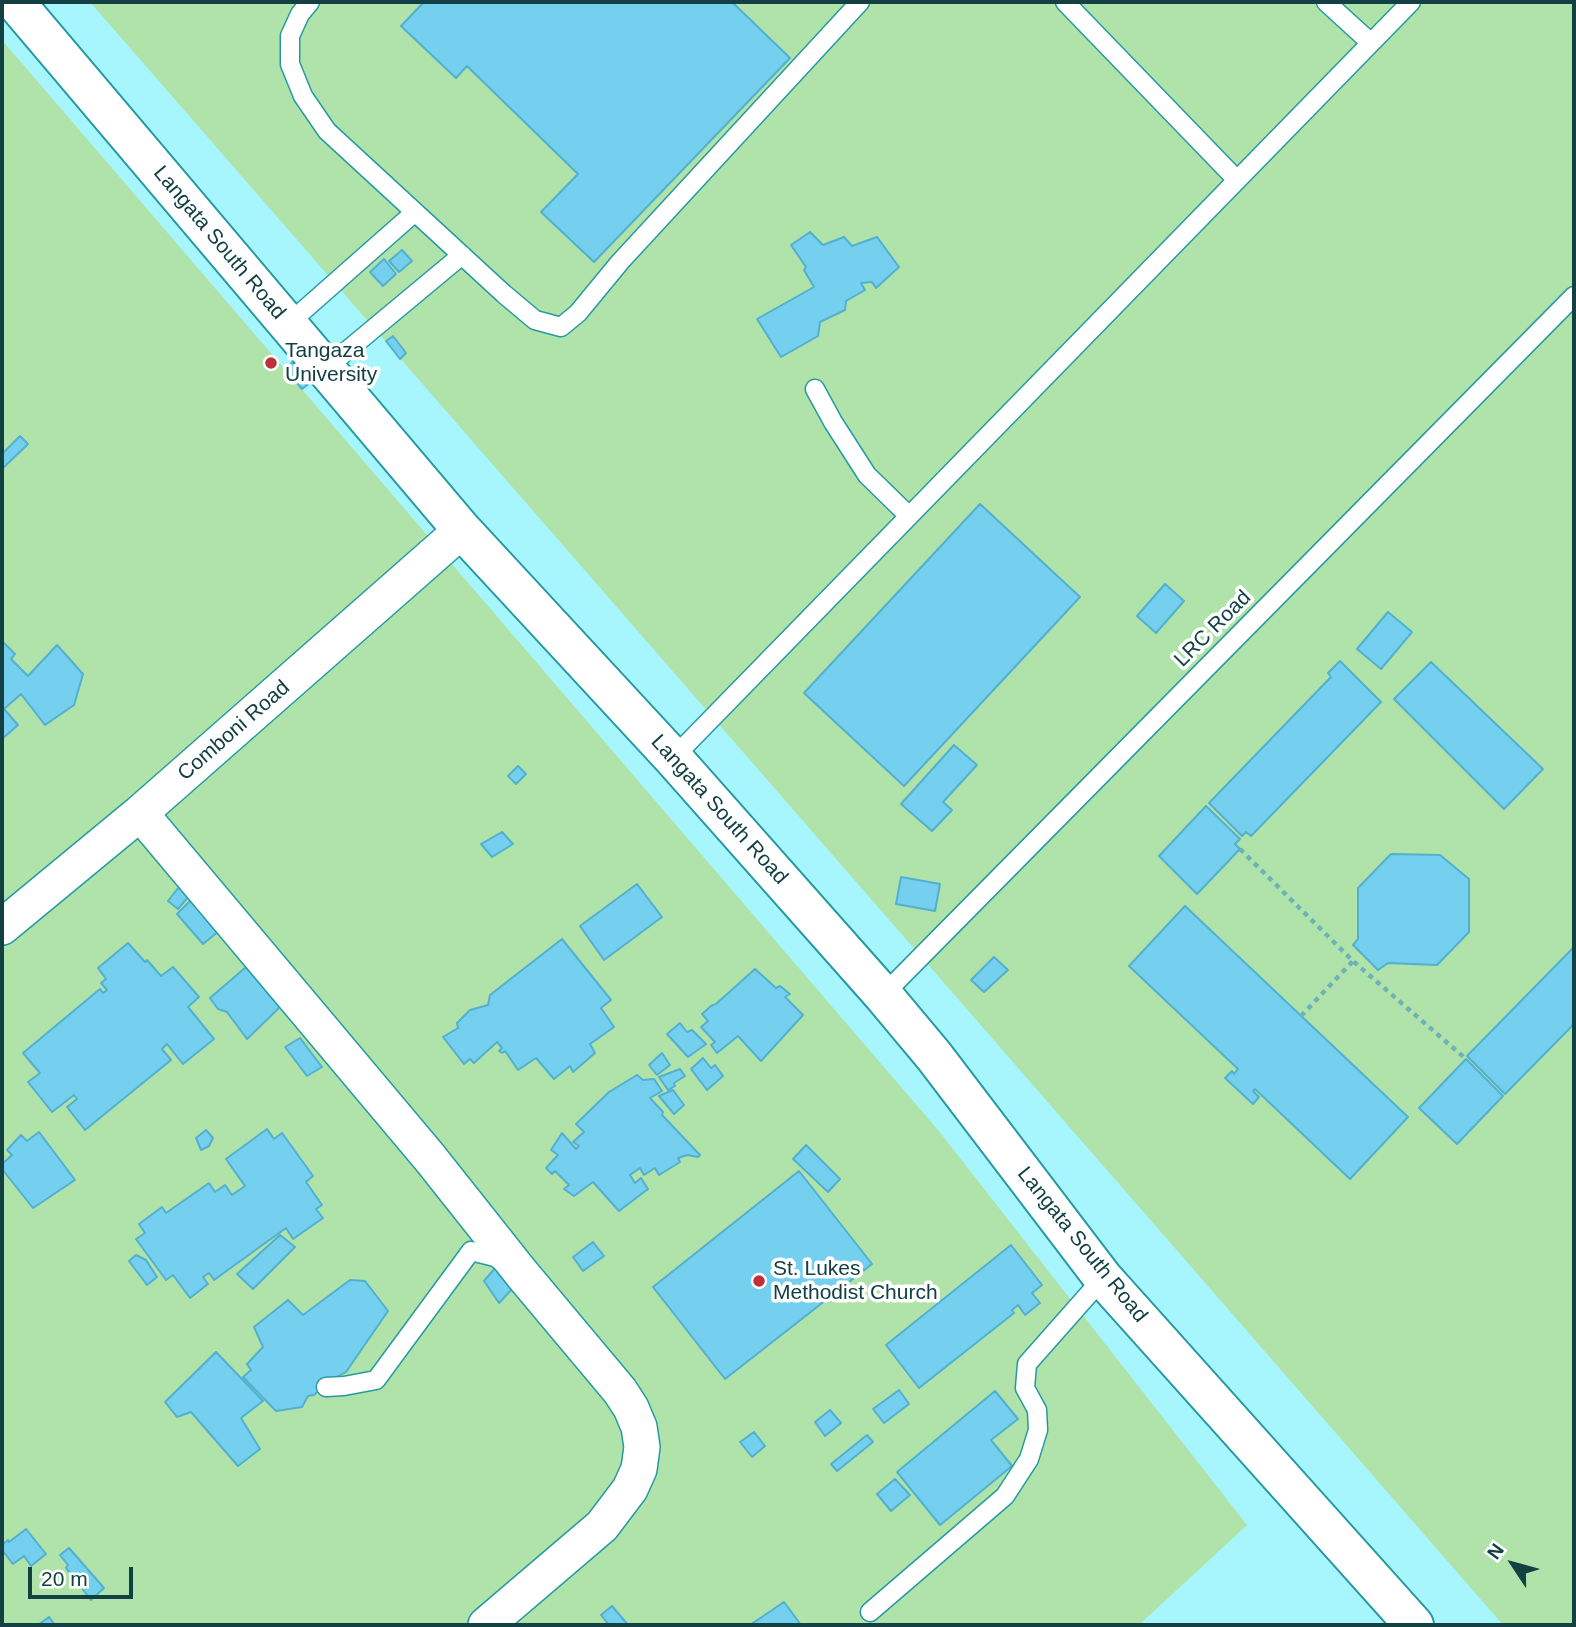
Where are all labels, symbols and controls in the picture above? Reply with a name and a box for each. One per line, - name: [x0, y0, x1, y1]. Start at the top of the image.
- street label: Langata South Road: [147, 161, 291, 325]
- place label: Tangaza University: [285, 338, 377, 388]
- marker: Tangaza University: [263, 355, 279, 371]
- street label: LRC Road: [1169, 585, 1257, 673]
- street label: Comboni Road: [173, 676, 295, 786]
- street label: Langata South Road: [645, 730, 793, 890]
- street label: Langata South Road: [1012, 1162, 1152, 1328]
- place label: St. Lukes Methodist Church: [773, 1256, 938, 1306]
- marker: St. Lukes Methodist Church: [751, 1273, 767, 1289]
- north arrow: [1478, 1529, 1548, 1599]
- text: N: [1483, 1540, 1508, 1563]
- scale bar: [32, 1554, 136, 1598]
- text: 20 m: [41, 1567, 88, 1590]

